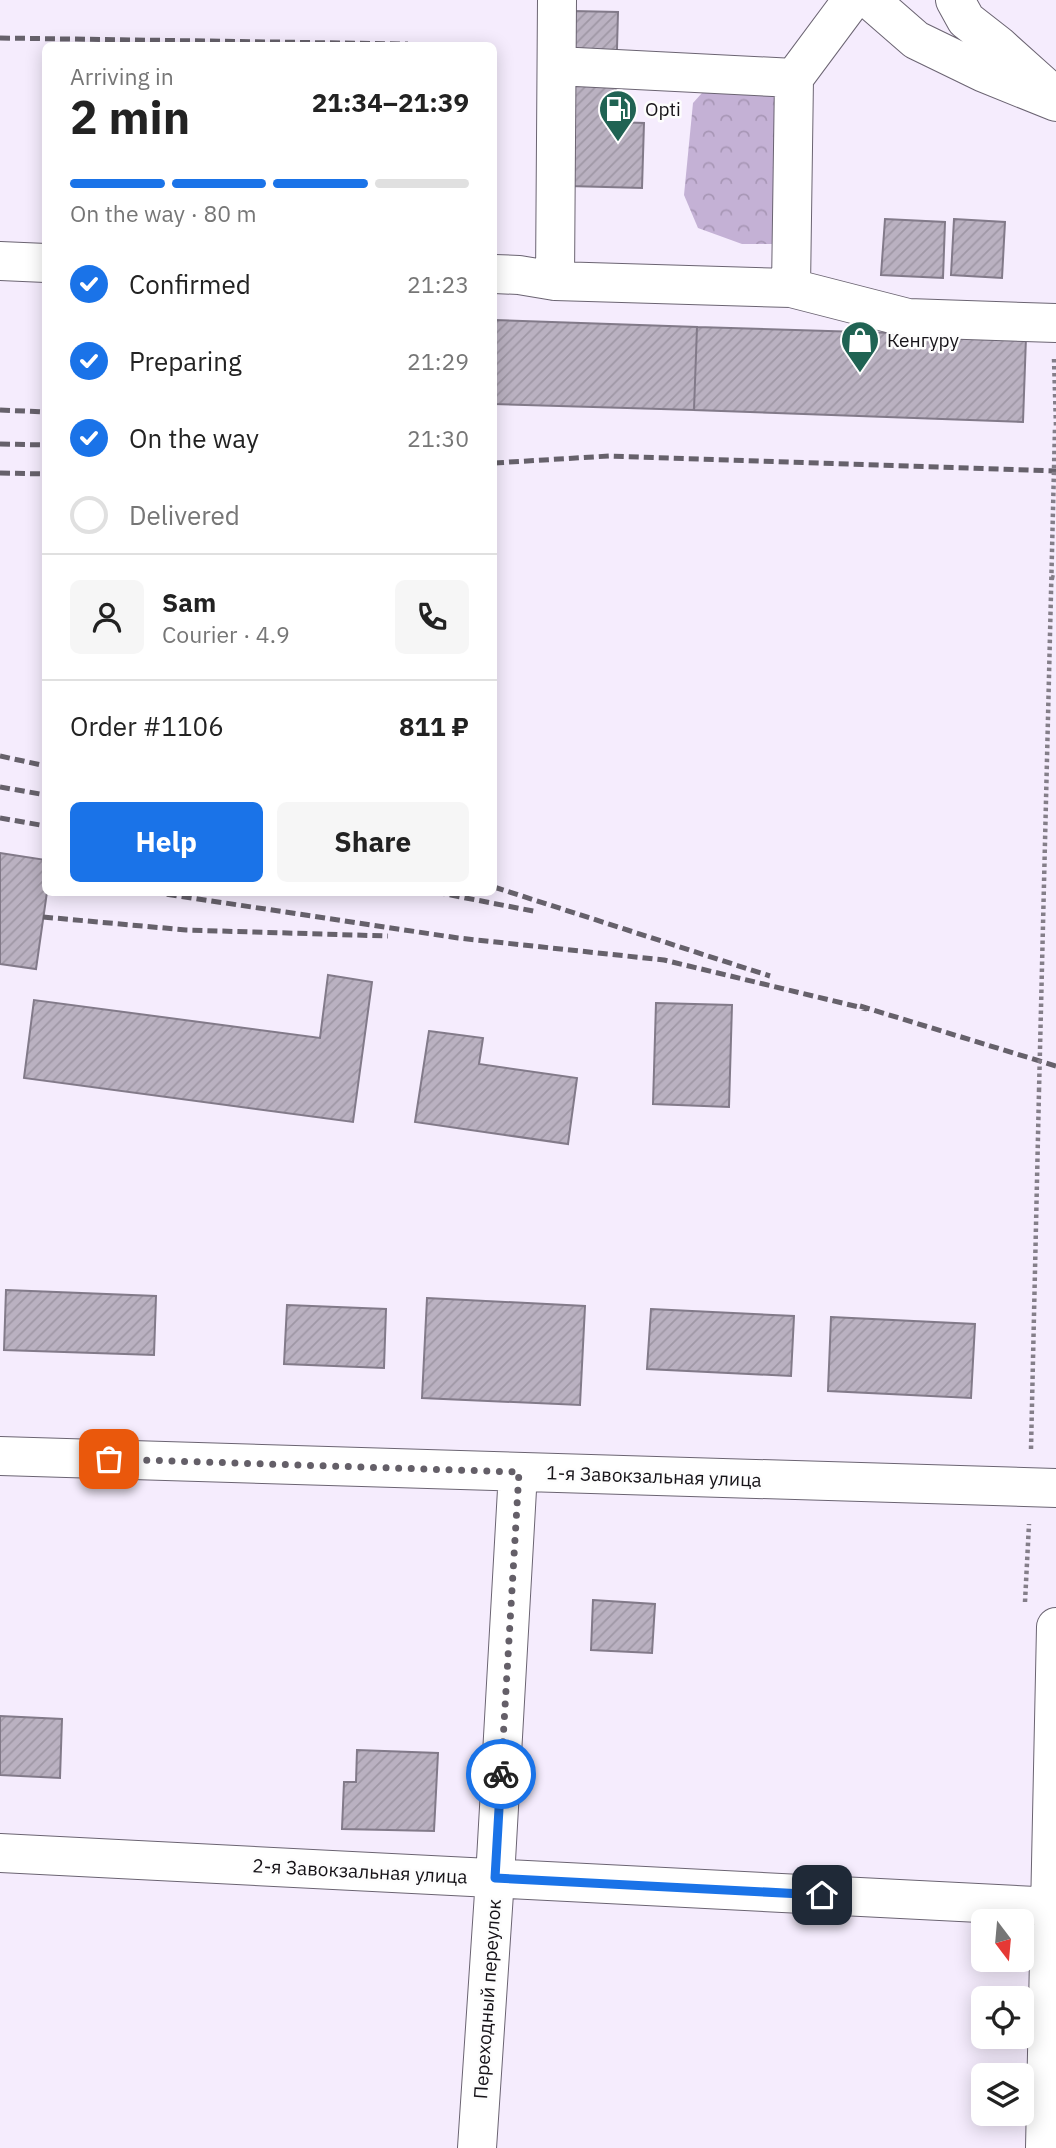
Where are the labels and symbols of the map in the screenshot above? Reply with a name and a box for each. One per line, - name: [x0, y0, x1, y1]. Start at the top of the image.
- fuel station icon: Opti: [597, 88, 639, 143]
- place label: Opti: [645, 97, 681, 121]
- shop icon: Кенгуру: [839, 319, 881, 374]
- place label: Кенгуру: [887, 328, 960, 352]
- pin: [79, 1429, 139, 1489]
- street label: 1-я Завокзальная улица: [546, 1460, 762, 1492]
- courier: [466, 1739, 536, 1809]
- street label: 2-я Завокзальная улица: [252, 1853, 468, 1889]
- pin: [792, 1865, 852, 1925]
- street label: Переходный переулок: [468, 1898, 506, 2100]
- north arrow: [971, 1909, 1034, 1972]

